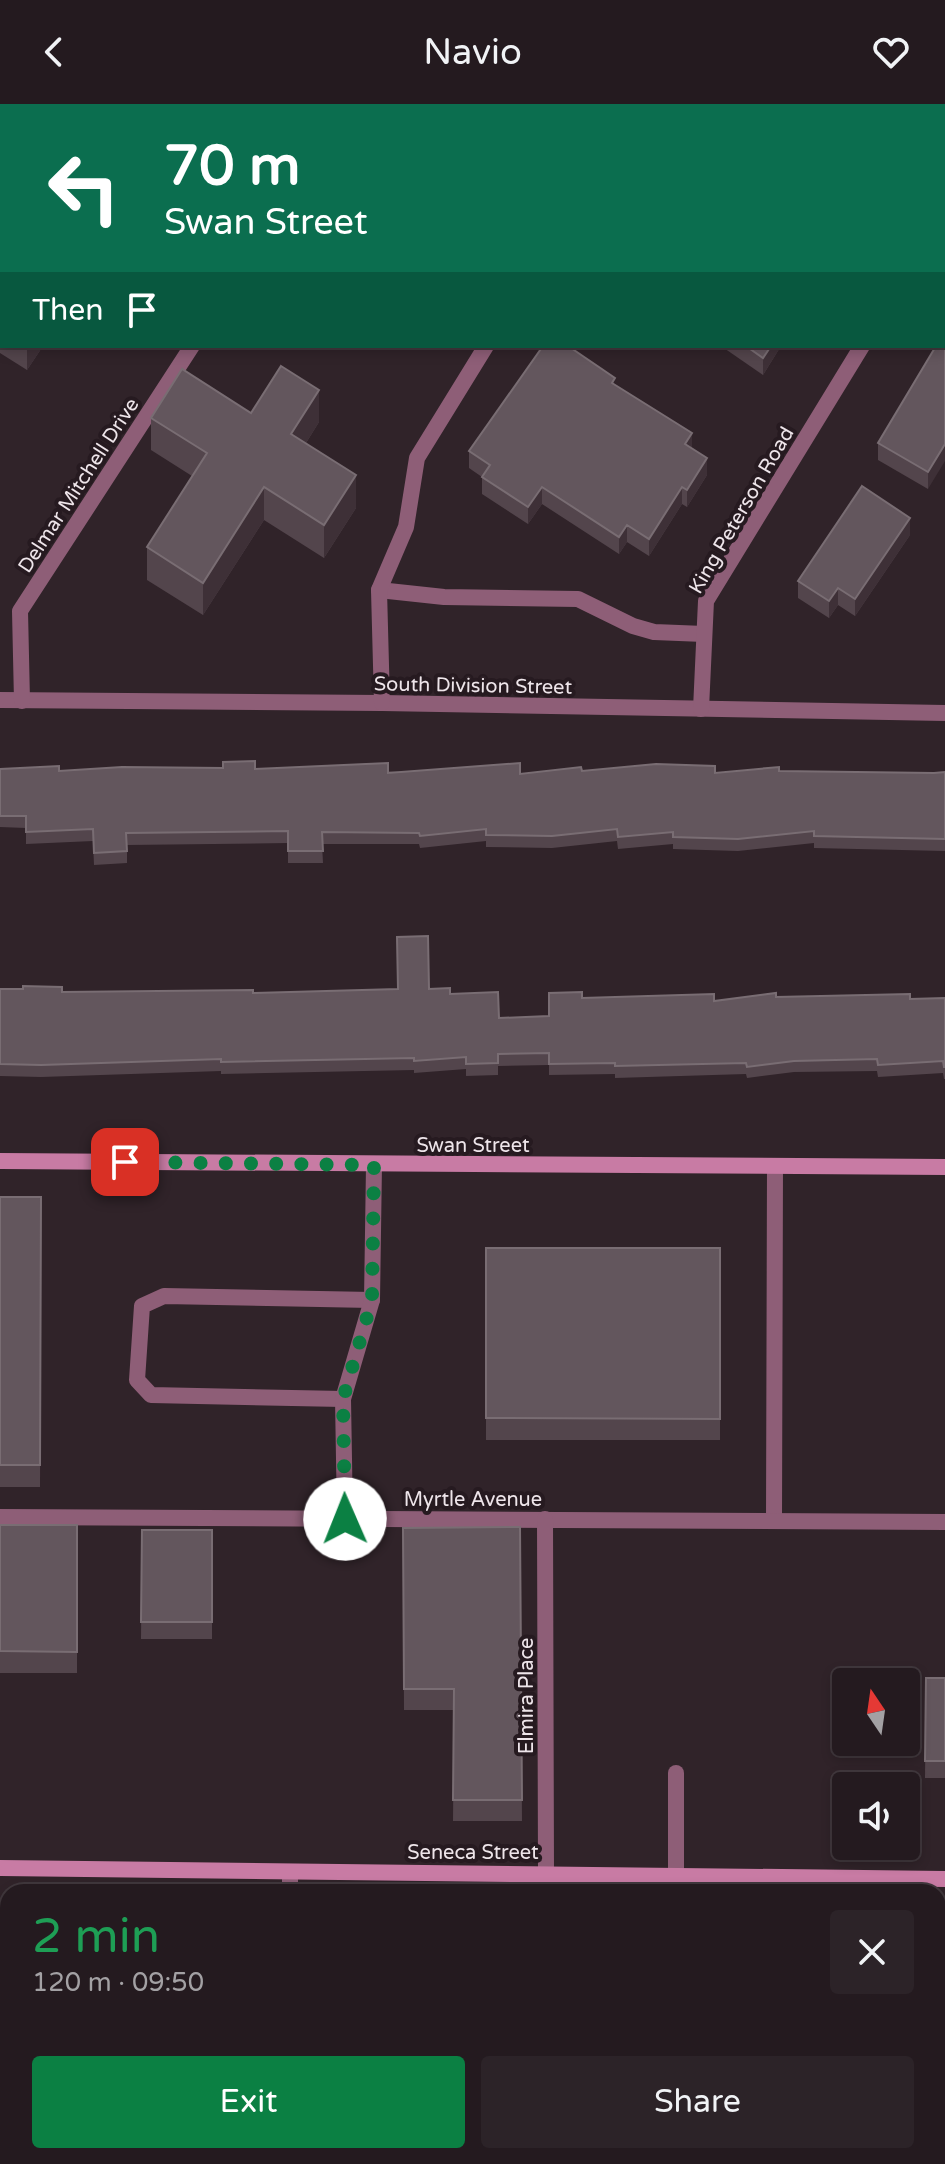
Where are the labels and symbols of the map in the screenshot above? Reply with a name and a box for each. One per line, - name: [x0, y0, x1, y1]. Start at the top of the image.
- street label: Delmar Mitchell Drive: [13, 394, 144, 577]
- street label: King Peterson Road: [684, 423, 799, 598]
- street label: South Division Street: [374, 672, 573, 700]
- pin: [91, 1128, 159, 1196]
- street label: Swan Street: [416, 1134, 530, 1158]
- position arrow: [303, 1477, 387, 1561]
- street label: Myrtle Avenue: [404, 1488, 542, 1512]
- street label: Elmira Place: [515, 1638, 539, 1754]
- north arrow: [832, 1668, 920, 1756]
- street label: Seneca Street: [407, 1841, 539, 1865]

